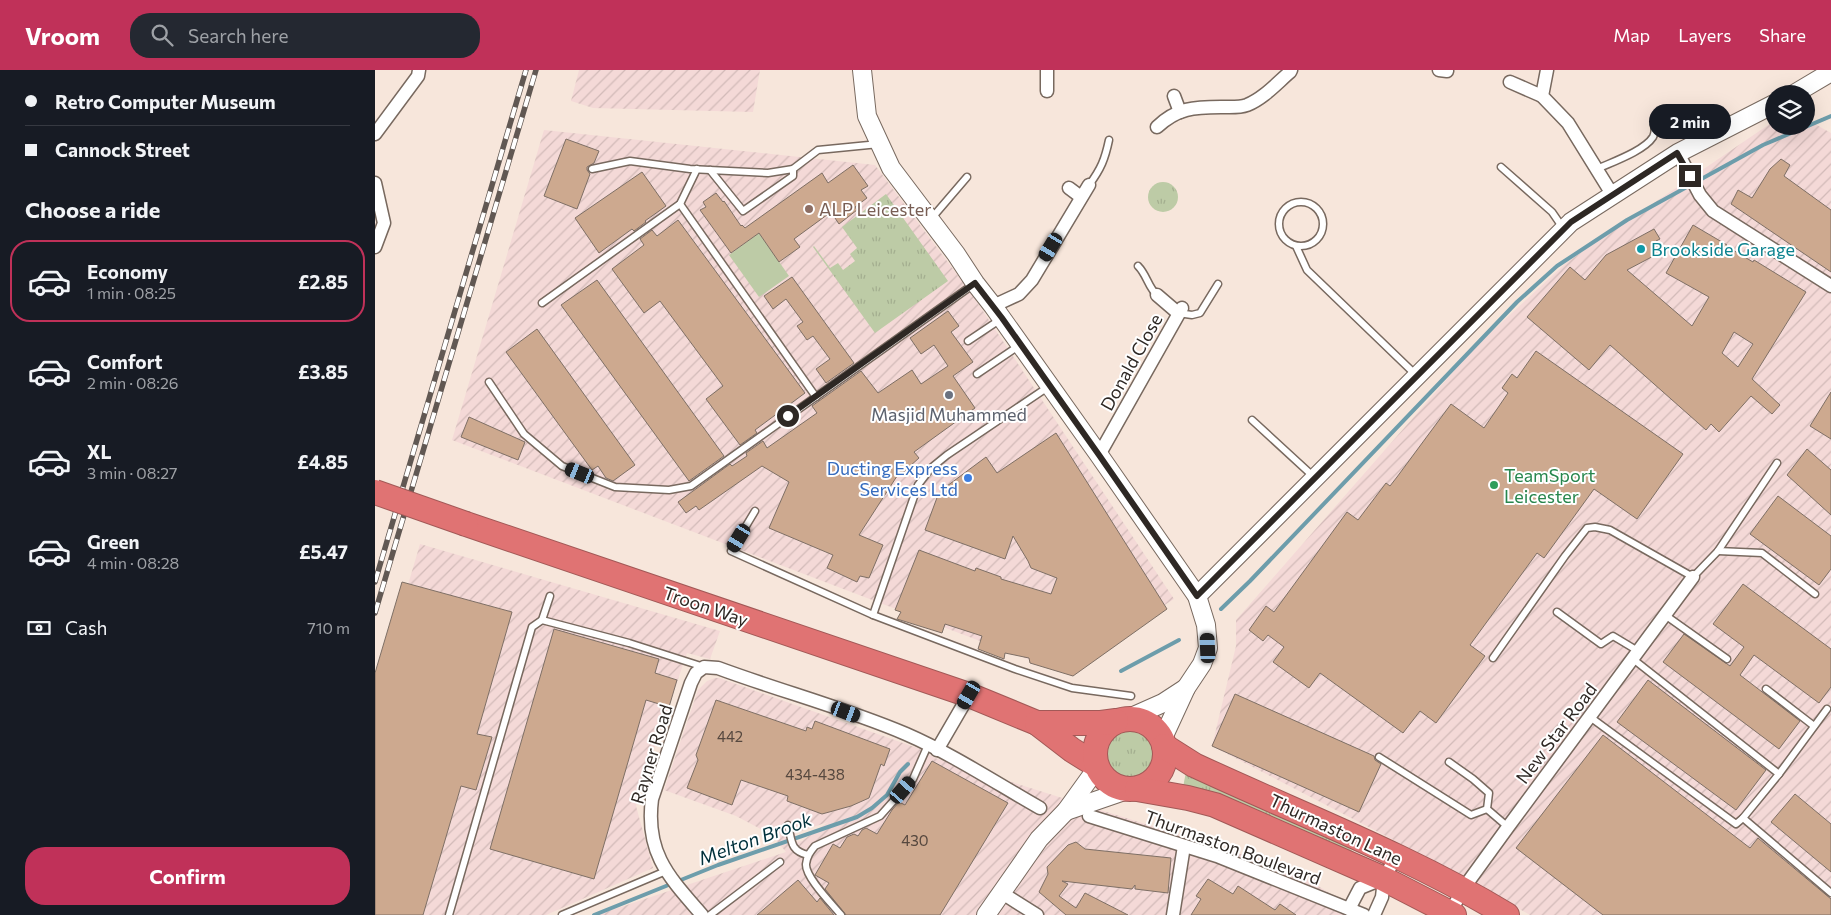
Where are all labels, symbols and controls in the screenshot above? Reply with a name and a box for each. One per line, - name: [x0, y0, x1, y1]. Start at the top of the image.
- search box: [130, 13, 480, 58]
- text: Vroom: [25, 21, 100, 50]
- icon: search: [148, 21, 176, 49]
- text: Search here: [188, 24, 289, 47]
- text: Map: [1613, 24, 1650, 46]
- text: Layers: [1678, 24, 1731, 46]
- text: Share: [1759, 24, 1806, 46]
- map controls: [1765, 85, 1815, 135]
- button: layers: [1765, 85, 1815, 135]
- text: Retro Computer Museum: [55, 90, 276, 113]
- callout: 2 min: [1649, 104, 1731, 138]
- text: 2 min: [1670, 112, 1710, 131]
- text: Cannock Street: [55, 138, 190, 161]
- route end: [1679, 165, 1701, 187]
- text: Choose a ride: [25, 196, 160, 223]
- place label: ALP Leicester: [819, 198, 931, 220]
- marker: ALP Leicester: [803, 203, 815, 215]
- car: [1036, 230, 1065, 264]
- place label: Brookside Garage: [1651, 238, 1795, 260]
- marker: Brookside Garage: [1635, 243, 1647, 255]
- icon: car: [27, 259, 72, 304]
- text: Economy: [87, 260, 168, 283]
- text: £2.85: [298, 270, 348, 293]
- text: 1 min · 08:25: [87, 283, 176, 302]
- street label: Donald Close: [1095, 310, 1167, 414]
- icon: car: [27, 349, 72, 394]
- text: Comfort: [87, 350, 163, 373]
- text: £3.85: [298, 360, 348, 383]
- text: 2 min · 08:26: [87, 373, 179, 392]
- marker: Masjid Muhammed: [943, 389, 955, 401]
- place label: Masjid Muhammed: [871, 403, 1027, 425]
- route start: [777, 405, 799, 427]
- icon: car: [27, 439, 72, 484]
- text: XL: [87, 440, 112, 463]
- text: £4.85: [297, 450, 348, 473]
- place label: Ducting Express Services Ltd: [827, 457, 958, 500]
- car: [563, 460, 596, 486]
- text: 3 min · 08:27: [87, 463, 178, 482]
- place label: TeamSport Leicester: [1504, 464, 1595, 507]
- marker: Ducting Express Services Ltd: [962, 472, 974, 484]
- marker: TeamSport Leicester: [1488, 479, 1500, 491]
- car: [724, 521, 753, 555]
- icon: car: [27, 529, 72, 574]
- text: Green: [87, 530, 139, 553]
- text: £5.47: [299, 540, 348, 563]
- text: 4 min · 08:28: [87, 553, 179, 572]
- street label: Troon Way: [661, 581, 751, 631]
- icon: cash: [25, 614, 53, 642]
- text: Cash: [65, 616, 107, 639]
- text: 710 m: [307, 618, 350, 637]
- car: [1199, 633, 1216, 663]
- car: [955, 678, 982, 712]
- street label: New Star Road: [1511, 678, 1601, 788]
- car: [829, 700, 862, 724]
- street label: Rayner Road: [625, 702, 677, 806]
- house number: 442: [717, 727, 743, 745]
- house number: 434-438: [785, 765, 845, 783]
- car: [887, 774, 918, 806]
- street label: Thurmaston Lane: [1266, 789, 1406, 869]
- street label: Thurmaston Boulevard: [1142, 805, 1324, 889]
- water label: Melton Brook: [695, 807, 816, 869]
- house number: 430: [901, 831, 929, 849]
- button: Confirm: [25, 847, 350, 905]

